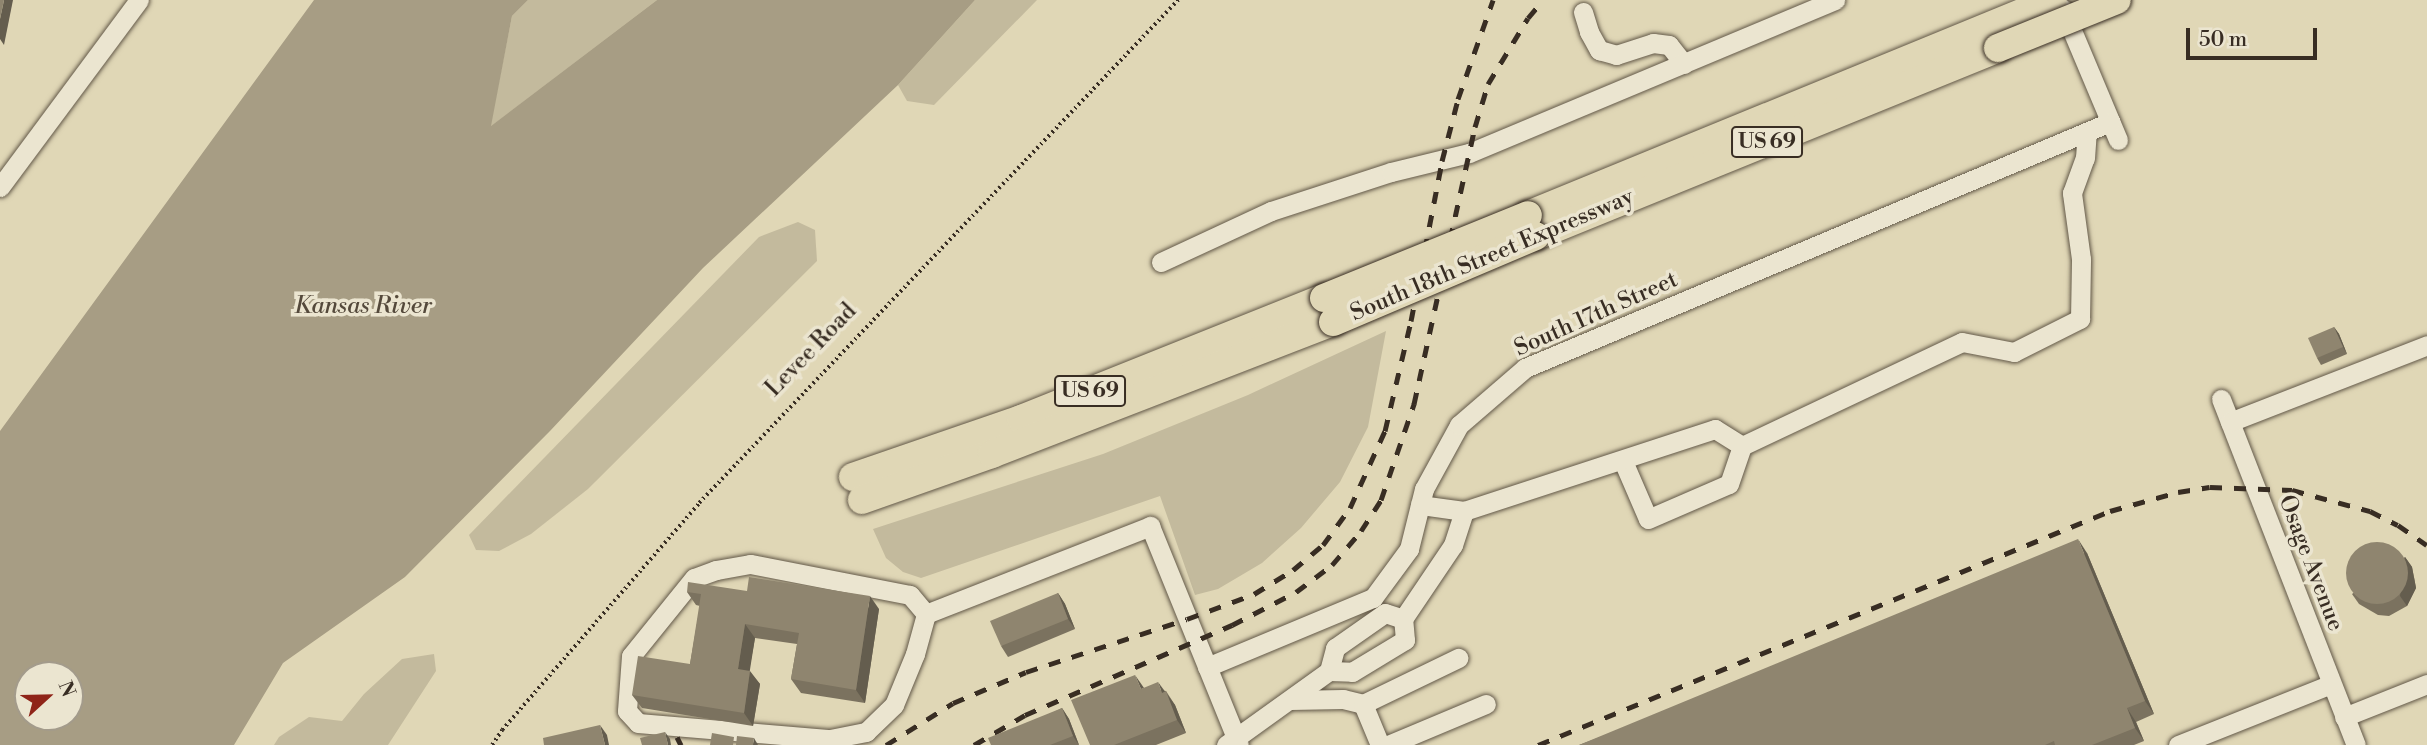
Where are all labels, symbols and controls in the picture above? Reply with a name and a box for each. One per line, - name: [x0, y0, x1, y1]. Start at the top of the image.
- scale bar: [2189, 14, 2320, 58]
- text: 50 m: [2199, 27, 2247, 53]
- road number: US 69: [1730, 124, 1804, 160]
- street label: South 18th Street Expressway: [1346, 183, 1638, 327]
- street label: South 17th Street: [1510, 266, 1682, 362]
- water label: Kansas River: [294, 293, 432, 321]
- street label: Levee Road: [760, 298, 862, 402]
- road number: US 69: [1053, 374, 1127, 408]
- street label: Osage Avenue: [2272, 491, 2350, 635]
- north arrow: [14, 661, 84, 731]
- text: N: [53, 677, 81, 700]

